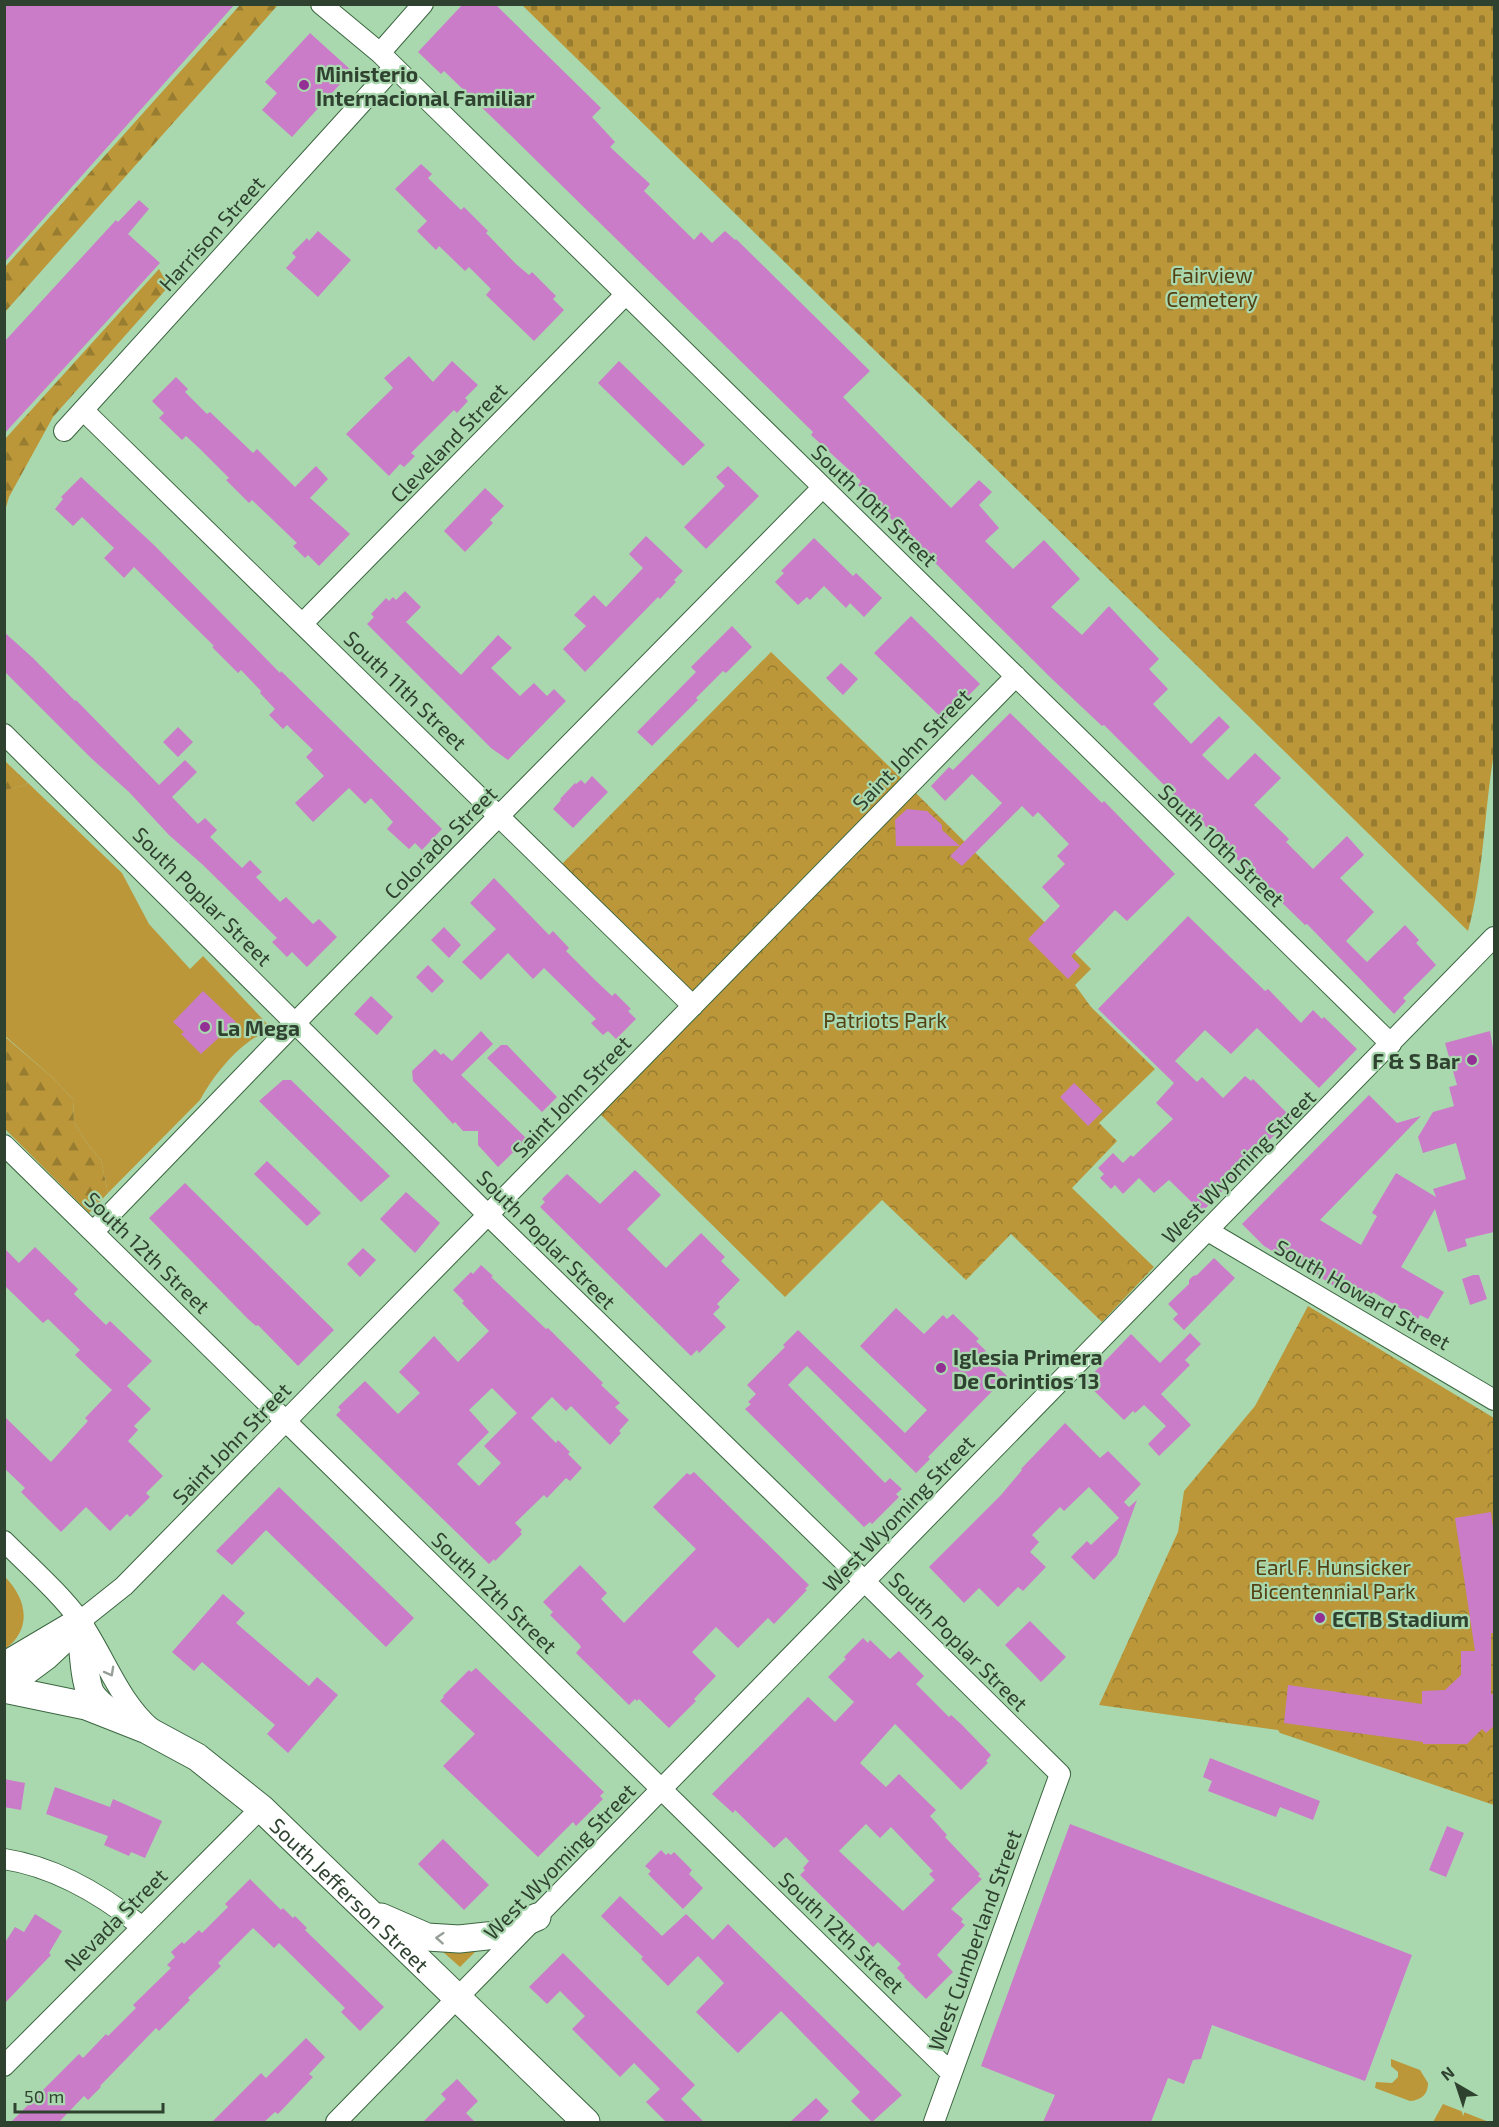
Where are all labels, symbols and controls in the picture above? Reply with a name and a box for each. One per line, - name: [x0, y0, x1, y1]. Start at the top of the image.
- place label: Ministerio Internacional Familiar: [316, 61, 534, 110]
- marker: Ministerio Internacional Familiar: [297, 78, 311, 92]
- street label: Harrison Street: [153, 171, 269, 295]
- park label: Fairview Cemetery: [1166, 262, 1258, 311]
- street label: Cleveland Street: [385, 377, 511, 507]
- street label: South 10th Street: [807, 439, 943, 571]
- street label: South 11th Street: [340, 625, 472, 755]
- street label: Saint John Street: [847, 683, 975, 815]
- street label: South 10th Street: [1154, 779, 1290, 911]
- street label: Colorado Street: [378, 780, 502, 904]
- street label: South Poplar Street: [128, 821, 278, 971]
- park label: Patriots Park: [823, 1007, 947, 1032]
- place label: La Mega: [217, 1015, 300, 1040]
- marker: La Mega: [198, 1020, 212, 1034]
- street label: Saint John Street: [507, 1030, 635, 1162]
- place label: F & S Bar: [1372, 1048, 1460, 1073]
- marker: F & S Bar: [1465, 1053, 1479, 1067]
- street label: West Wyoming Street: [1156, 1084, 1320, 1248]
- street label: South Poplar Street: [472, 1164, 622, 1314]
- street label: South 12th Street: [80, 1186, 216, 1318]
- street label: South Howard Street: [1271, 1234, 1455, 1354]
- place label: Iglesia Primera De Corintios 13: [953, 1344, 1102, 1393]
- marker: Iglesia Primera De Corintios 13: [934, 1361, 948, 1375]
- street label: Saint John Street: [167, 1377, 295, 1509]
- street label: West Wyoming Street: [817, 1430, 979, 1596]
- street label: South 12th Street: [427, 1526, 563, 1658]
- park label: Earl F. Hunsicker Bicentennial Park: [1250, 1554, 1416, 1603]
- street label: South Poplar Street: [884, 1566, 1034, 1716]
- place label: ECTB Stadium: [1332, 1606, 1469, 1631]
- marker: ECTB Stadium: [1313, 1611, 1327, 1625]
- one-way arrow: [103, 1666, 114, 1676]
- street label: West Wyoming Street: [478, 1778, 640, 1944]
- street label: South Jefferson Street: [266, 1812, 435, 1976]
- street label: West Cumberland Street: [922, 1826, 1026, 2054]
- street label: Nevada Street: [58, 1862, 172, 1976]
- street label: South 12th Street: [774, 1866, 910, 1998]
- one-way arrow: [436, 1931, 445, 1944]
- north arrow: [1427, 2055, 1487, 2115]
- text: N: [1437, 2062, 1458, 2084]
- scale bar: [15, 2076, 164, 2114]
- text: 50 m: [24, 2085, 64, 2107]

